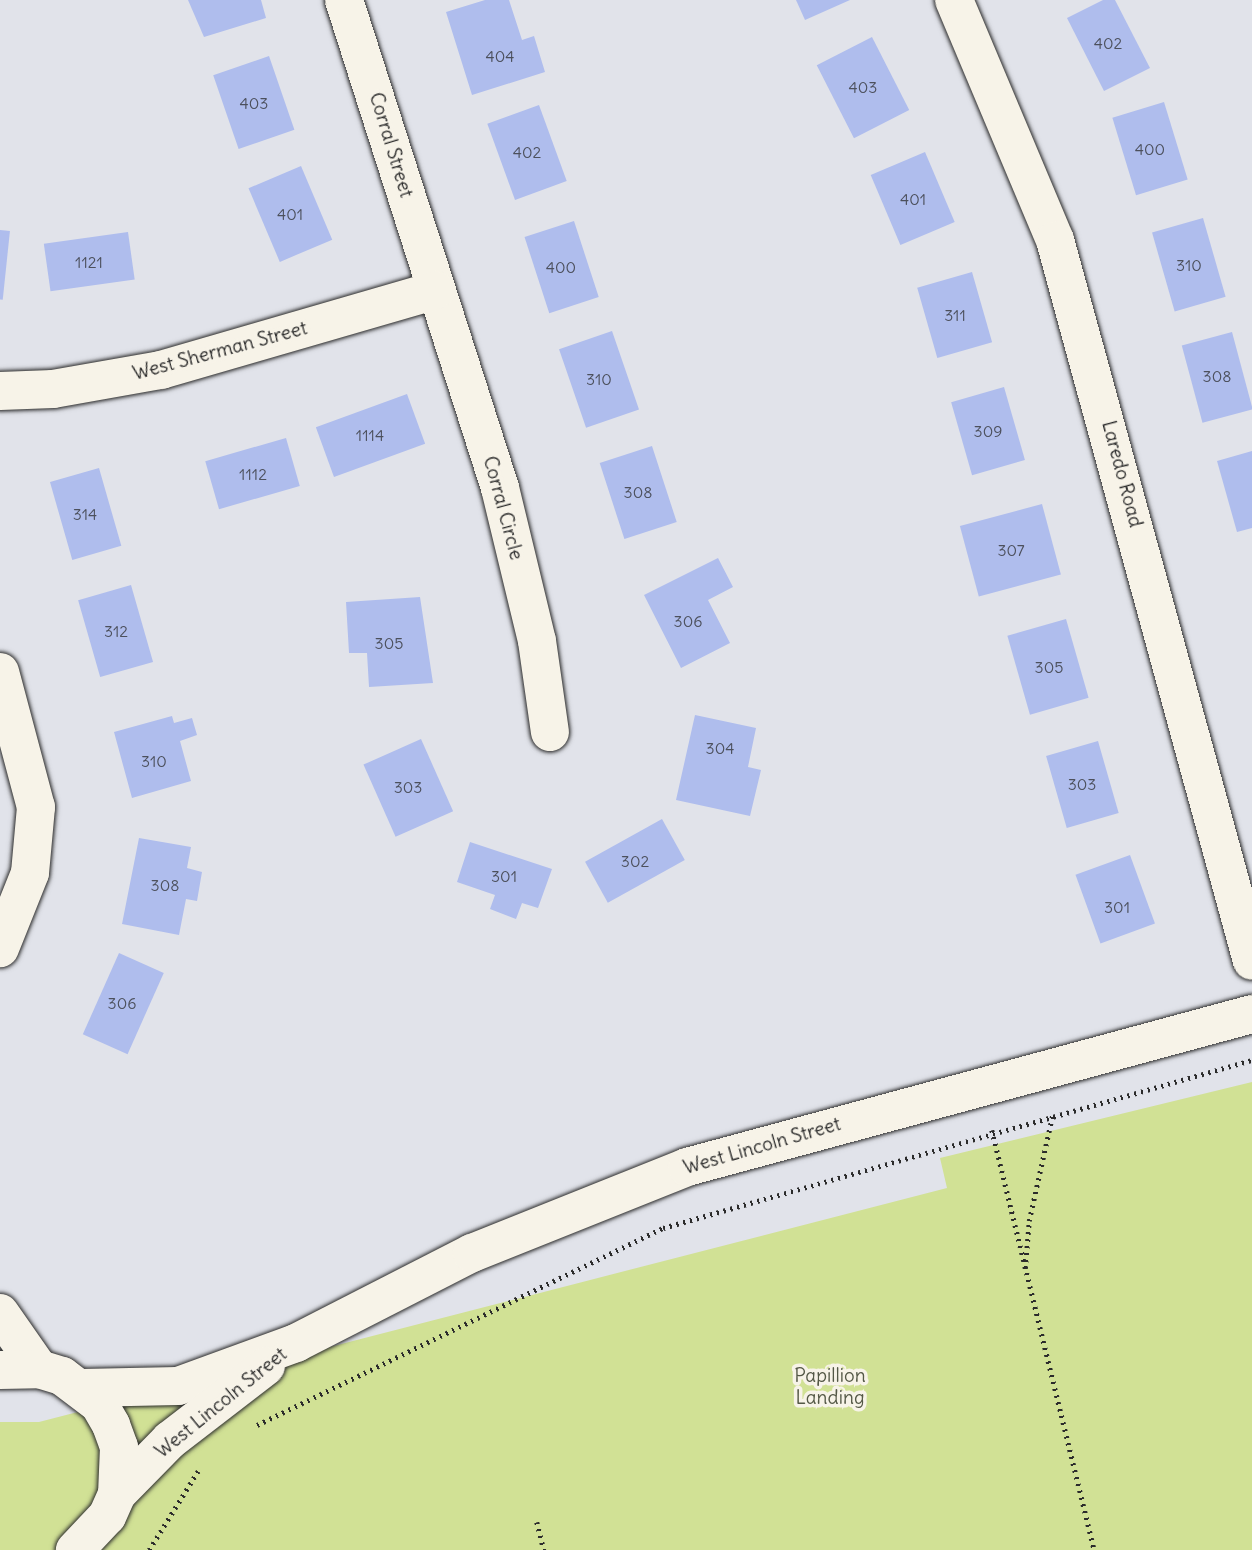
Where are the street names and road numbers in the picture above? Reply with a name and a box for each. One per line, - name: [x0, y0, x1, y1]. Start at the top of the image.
- street label: Corral Street: [364, 90, 418, 200]
- street label: West Sherman Street: [130, 317, 310, 385]
- street label: Laredo Road: [1097, 418, 1147, 530]
- street label: Corral Circle: [478, 454, 528, 562]
- street label: West Lincoln Street: [681, 1113, 843, 1179]
- street label: West Lincoln Street: [151, 1343, 291, 1463]

